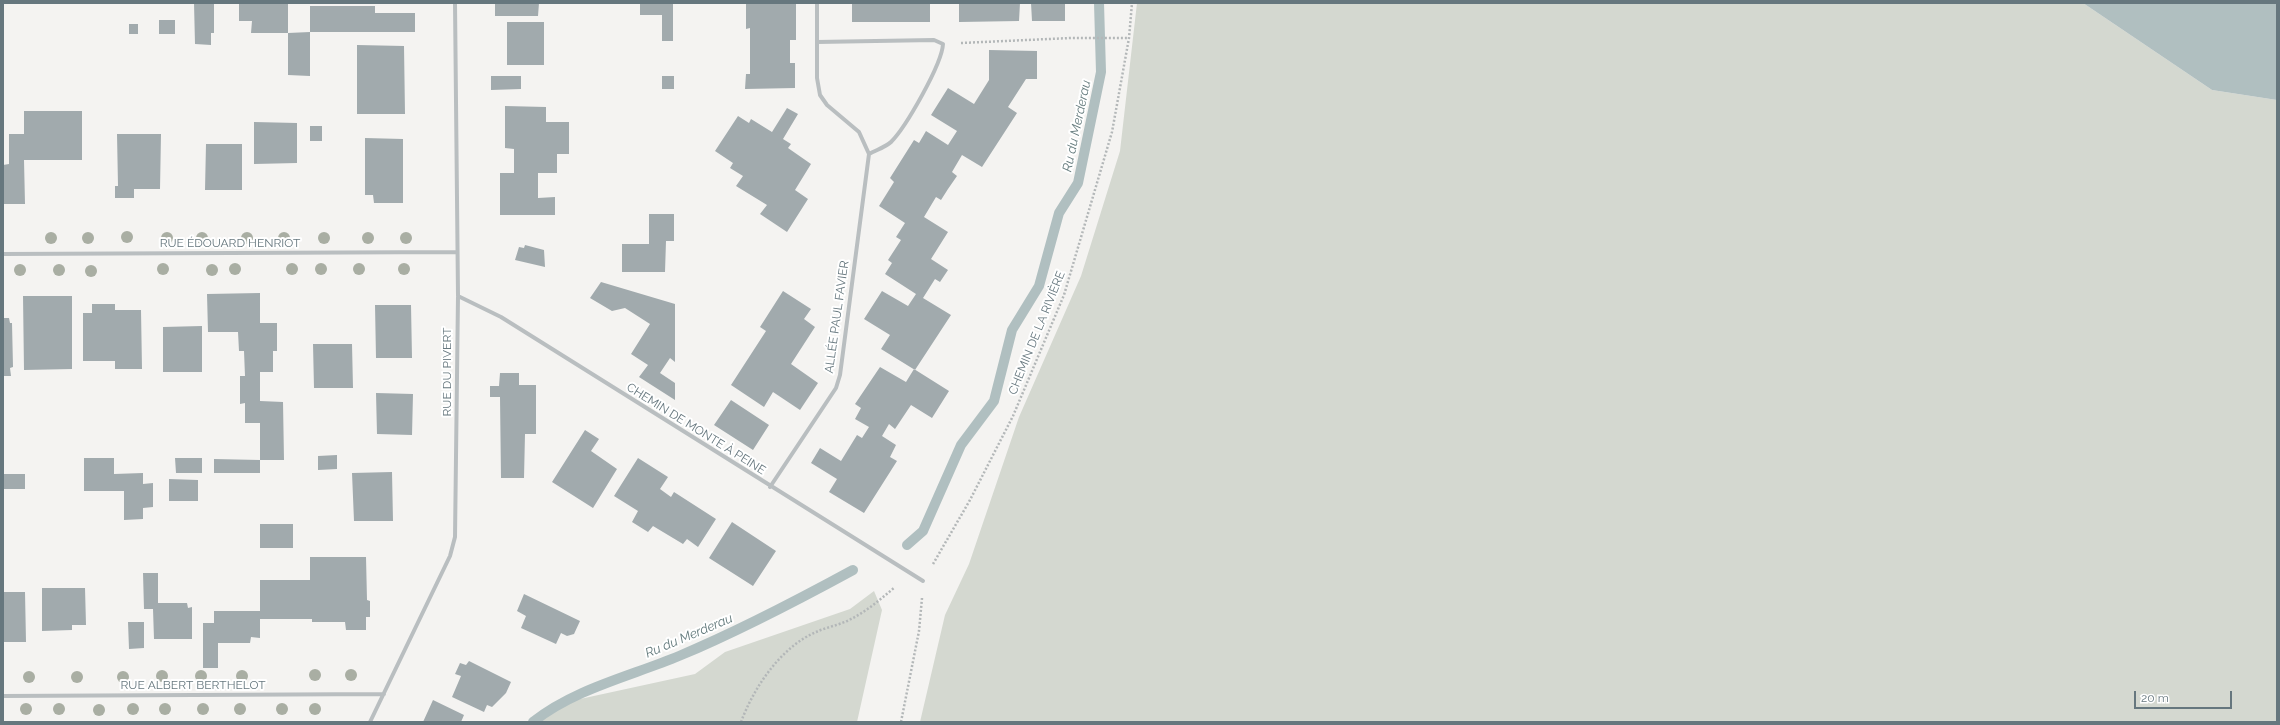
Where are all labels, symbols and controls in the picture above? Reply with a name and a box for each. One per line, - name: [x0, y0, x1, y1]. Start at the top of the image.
- water label: Ru du Merderau: [1060, 79, 1094, 173]
- street label: RUE ÉDOUARD HENRIOT: [160, 236, 300, 250]
- street label: ALLÉE PAUL FAVIER: [822, 260, 852, 374]
- street label: CHEMIN DE LA RIVIÈRE: [1006, 269, 1068, 397]
- street label: RUE DU PIVERT: [440, 328, 454, 416]
- street label: CHEMIN DE MONTE À PEINE: [624, 380, 768, 478]
- water label: Ru du Merderau: [643, 611, 735, 661]
- street label: RUE ALBERT BERTHELOT: [120, 678, 266, 692]
- scale bar: [2136, 683, 2234, 709]
- text: 20 m: [2141, 691, 2169, 705]

